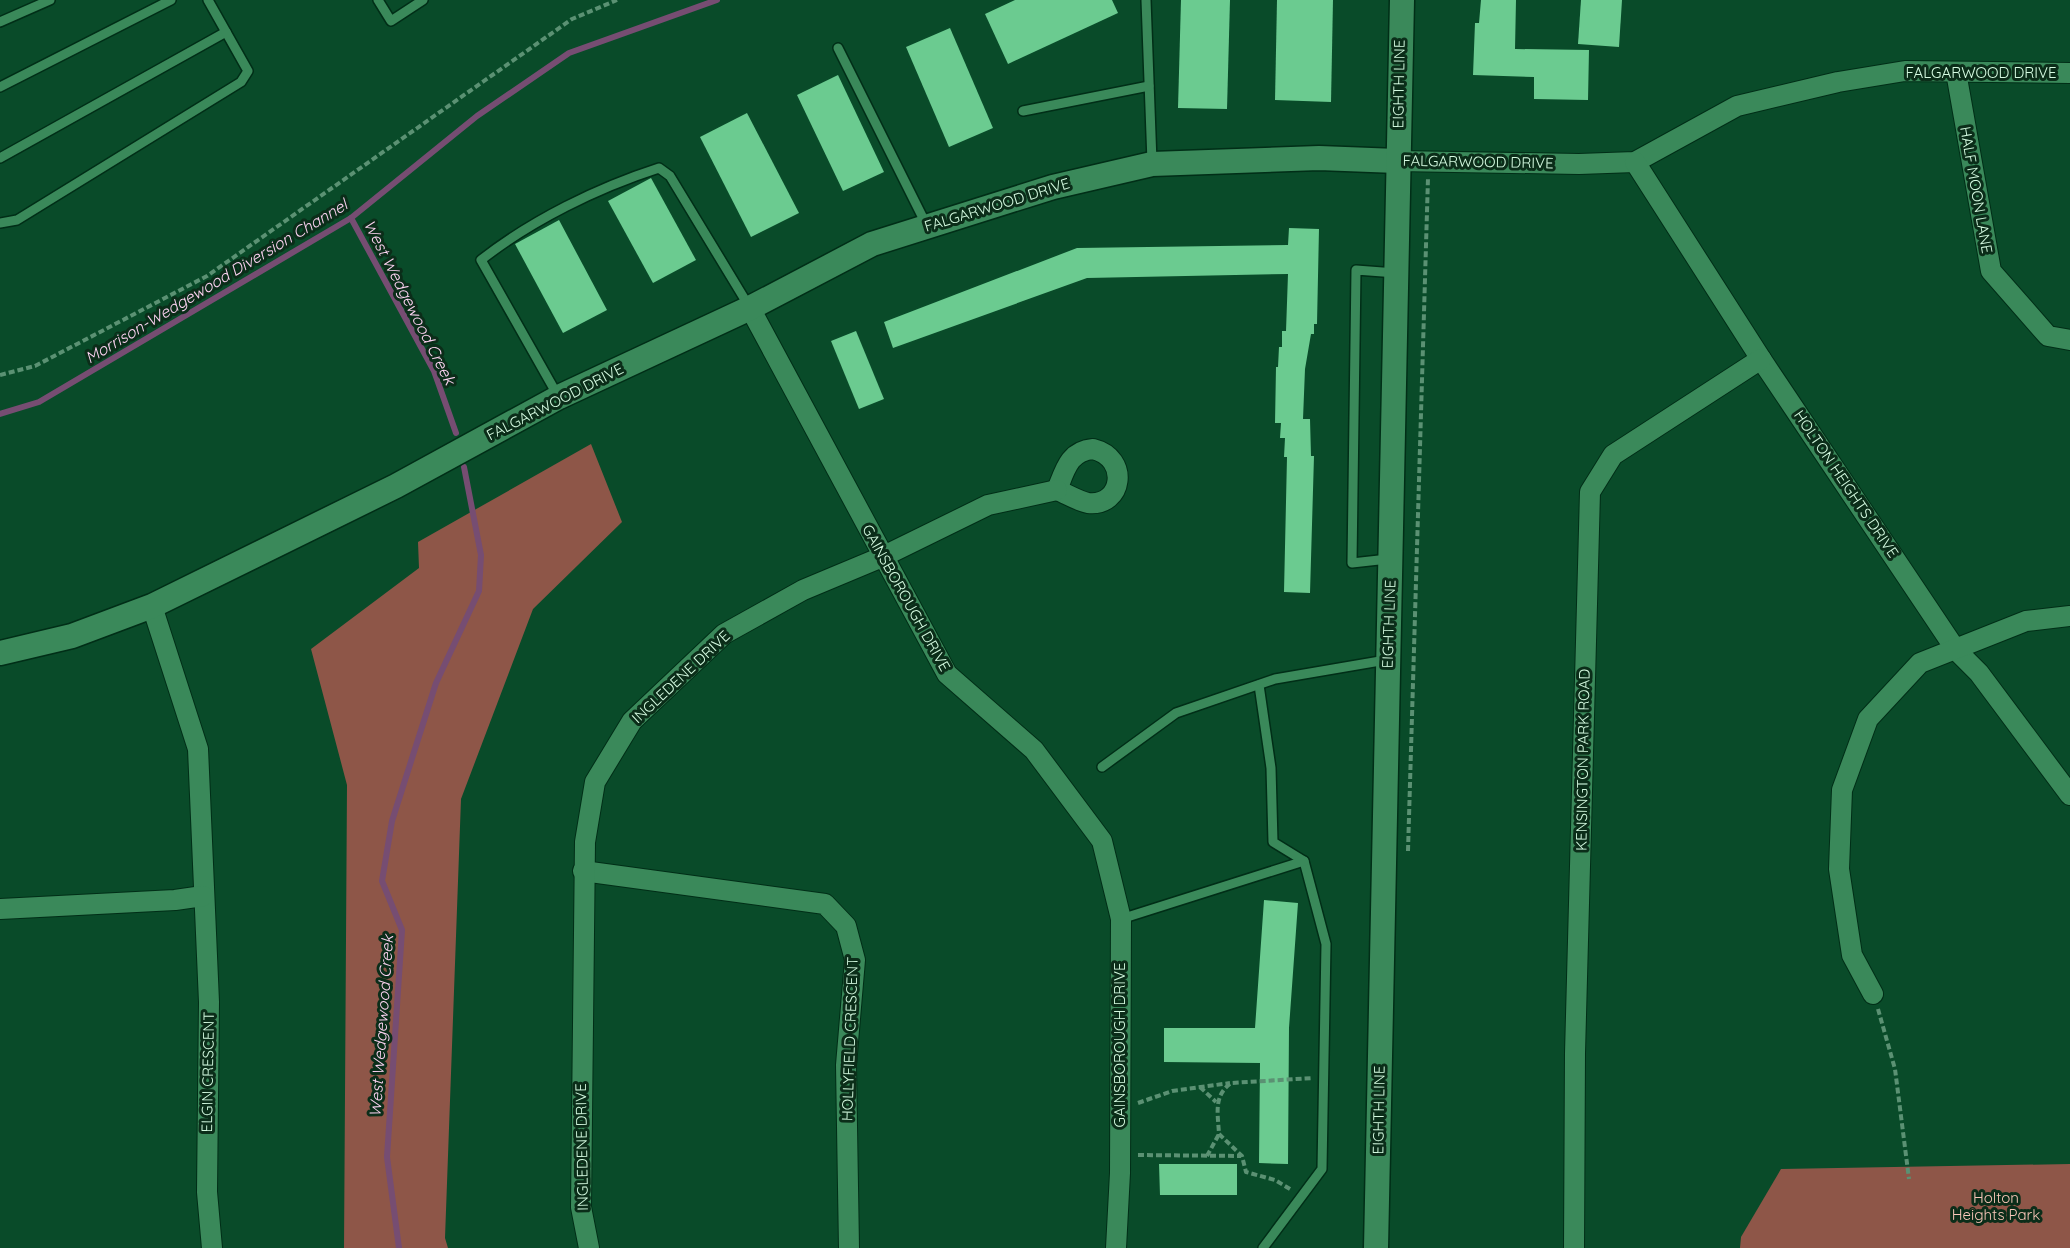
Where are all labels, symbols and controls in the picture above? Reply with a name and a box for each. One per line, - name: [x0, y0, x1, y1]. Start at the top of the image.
- street label: EIGHTH LINE: [1388, 40, 1409, 128]
- street label: FALGARWOOD DRIVE: [1905, 63, 2057, 82]
- street label: HALF MOON LANE: [1956, 125, 1997, 255]
- street label: FALGARWOOD DRIVE: [1402, 151, 1554, 172]
- street label: FALGARWOOD DRIVE: [922, 173, 1072, 236]
- water label: Morrison-Wedgewood Diversion Channel: [81, 193, 353, 367]
- water label: West Wedgewood Creek: [360, 216, 461, 389]
- street label: FALGARWOOD DRIVE: [483, 359, 626, 444]
- street label: HOLTON HEIGHTS DRIVE: [1790, 406, 1903, 561]
- street label: GAINSBOROUGH DRIVE: [858, 521, 955, 675]
- street label: EIGHTH LINE: [1377, 579, 1400, 669]
- street label: INGLEDENE DRIVE: [628, 626, 734, 727]
- street label: KENSINGTON PARK ROAD: [1571, 669, 1594, 851]
- water label: West Wedgewood Creek: [365, 933, 397, 1118]
- street label: HOLLYFIELD CRESCENT: [837, 956, 862, 1121]
- street label: GAINSBOROUGH DRIVE: [1110, 963, 1129, 1127]
- street label: ELGIN CRESCENT: [197, 1012, 218, 1132]
- street label: EIGHTH LINE: [1368, 1066, 1389, 1154]
- street label: INGLEDENE DRIVE: [571, 1083, 592, 1211]
- park label: Holton Heights Park: [1952, 1188, 2040, 1224]

